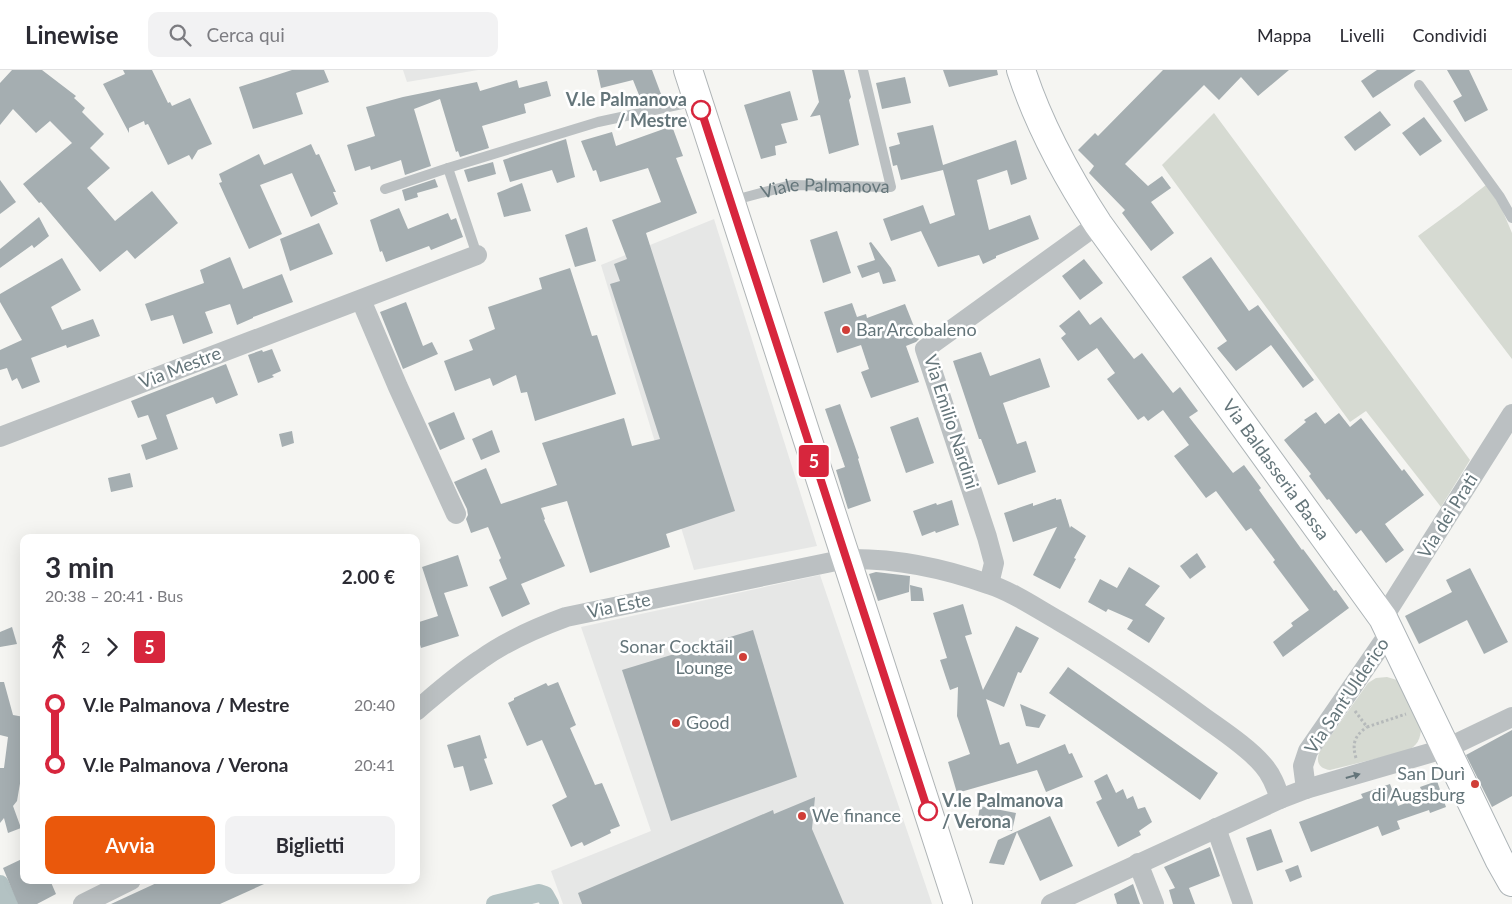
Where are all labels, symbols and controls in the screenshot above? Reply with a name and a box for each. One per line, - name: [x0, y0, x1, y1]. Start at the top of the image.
- search box: [148, 12, 498, 57]
- text: Linewise: [25, 20, 118, 49]
- icon: search: [166, 21, 194, 49]
- text: Cerca qui: [206, 23, 285, 46]
- text: Mappa: [1257, 24, 1312, 46]
- text: Livelli: [1340, 24, 1384, 46]
- text: Condividi: [1412, 24, 1487, 46]
- place label: V.le Palmanova / Mestre: [565, 88, 687, 131]
- marker: V.le Palmanova / Mestre: [691, 100, 711, 120]
- street label: Viale Palmanova: [758, 173, 890, 203]
- place label: Bar Arcobaleno: [856, 318, 977, 340]
- marker: Bar Arcobaleno: [840, 324, 852, 336]
- street label: Via Mestre: [136, 341, 224, 393]
- street label: Via Emilio Nardini: [920, 352, 984, 492]
- street label: Via Baldasseria Bassa: [1218, 395, 1335, 544]
- line badge: 5: [798, 445, 830, 477]
- text: 5: [809, 450, 819, 472]
- street label: Via dei Prati: [1413, 469, 1482, 562]
- text: 3 min: [45, 550, 114, 584]
- text: 2.00 €: [342, 565, 395, 588]
- text: 20:38 – 20:41 · Bus: [45, 586, 183, 605]
- street label: Via Este: [585, 588, 652, 622]
- icon: walk: [45, 633, 73, 661]
- icon: forward: [98, 633, 126, 661]
- street label: Via Sant'Ulderico: [1299, 633, 1393, 758]
- place label: Sonar Cocktail Lounge: [620, 635, 733, 678]
- text: 5: [144, 636, 155, 658]
- text: 2: [81, 637, 90, 656]
- marker: Sonar Cocktail Lounge: [737, 651, 749, 663]
- text: V.le Palmanova / Mestre: [83, 693, 289, 716]
- text: 20:40: [354, 695, 395, 714]
- place label: Good: [686, 711, 730, 733]
- marker: Good: [670, 717, 682, 729]
- text: V.le Palmanova / Verona: [83, 753, 288, 776]
- text: 20:41: [354, 755, 395, 774]
- place label: San Durì di Augsburg: [1372, 762, 1465, 805]
- one-way arrow: [1346, 771, 1361, 779]
- marker: San Durì di Augsburg: [1469, 778, 1481, 790]
- place label: V.le Palmanova / Verona: [941, 789, 1063, 832]
- marker: V.le Palmanova / Verona: [918, 801, 938, 821]
- place label: We finance: [812, 804, 901, 826]
- marker: We finance: [796, 810, 808, 822]
- button: Avvia: [45, 816, 215, 874]
- button: Biglietti: [225, 816, 395, 874]

